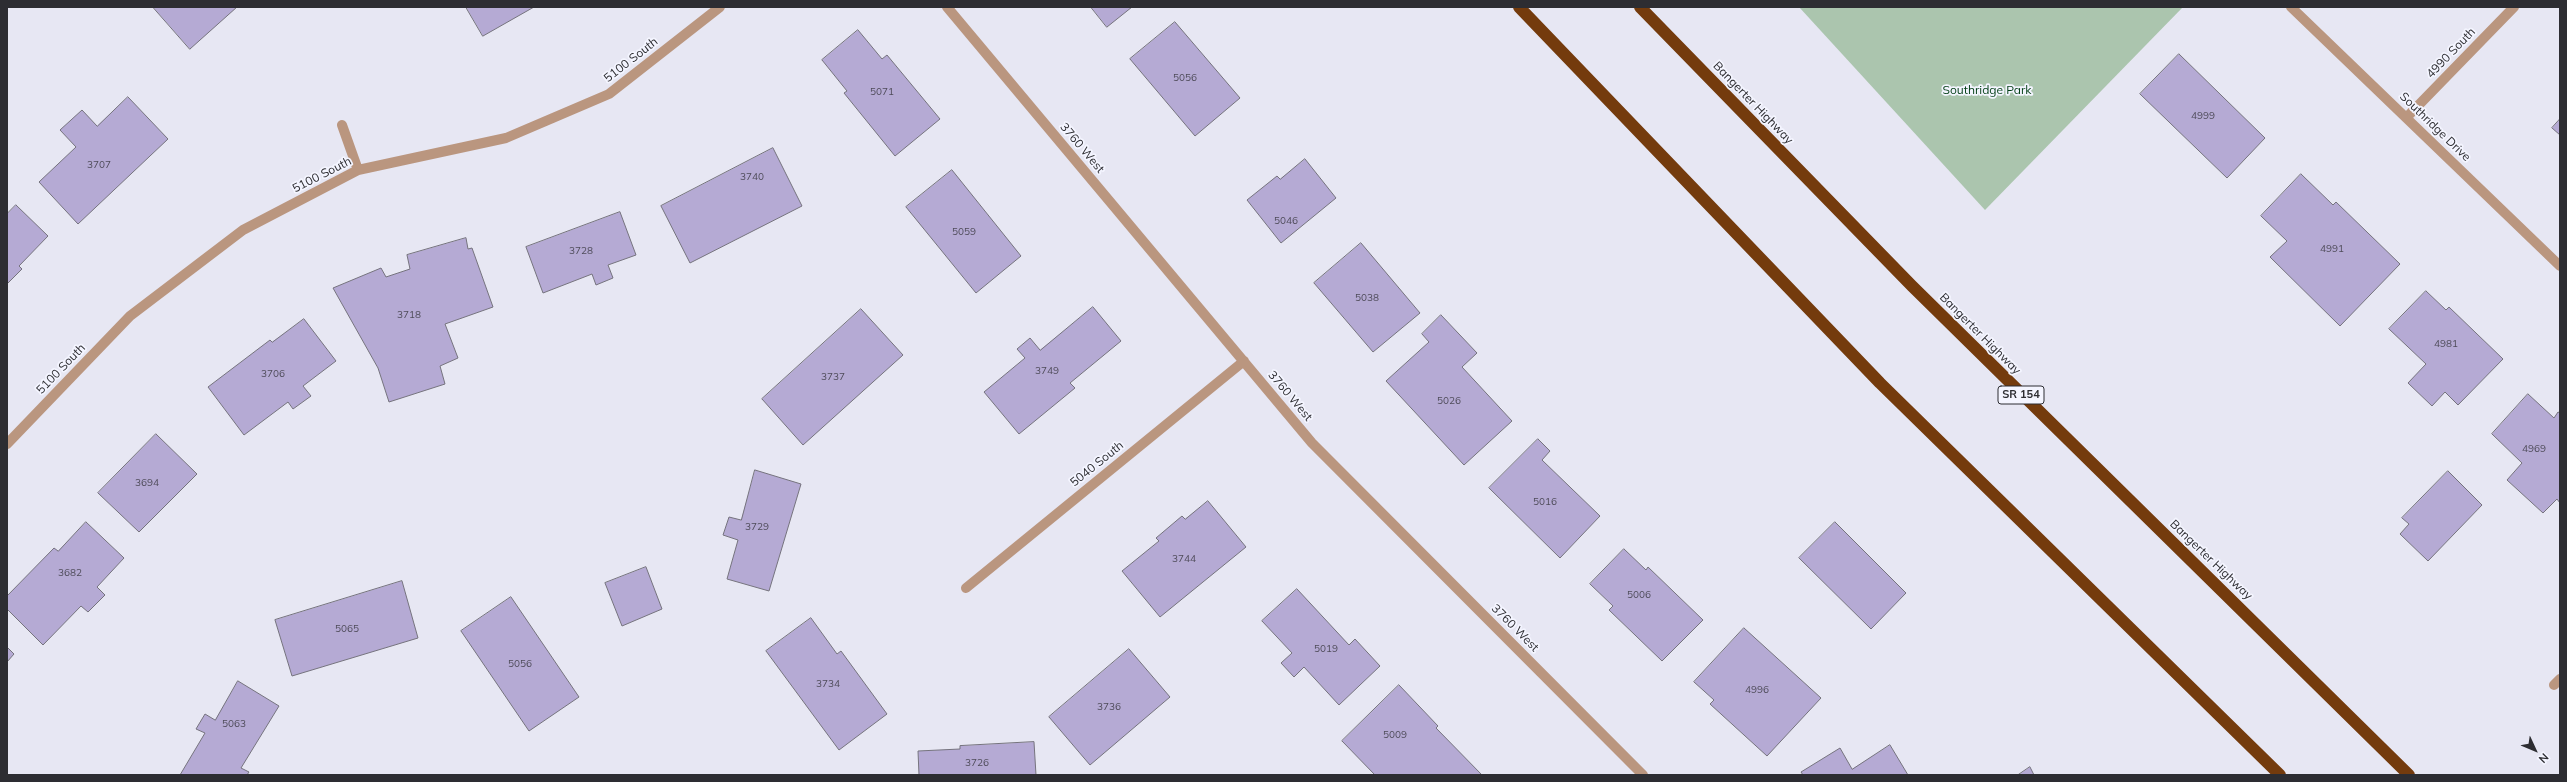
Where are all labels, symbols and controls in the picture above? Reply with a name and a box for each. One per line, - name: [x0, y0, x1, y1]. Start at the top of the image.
- street label: 4990 South: [2423, 25, 2479, 81]
- street label: 5100 South: [601, 34, 661, 86]
- street label: Bangerter Highway: [1710, 59, 1796, 147]
- house number: 5056: [1173, 72, 1197, 84]
- park label: Southridge Park: [1942, 83, 2032, 97]
- house number: 5071: [870, 86, 894, 98]
- street label: Southridge Drive: [2397, 90, 2473, 164]
- house number: 4999: [2191, 110, 2215, 122]
- street label: 3760 West: [1057, 120, 1107, 176]
- street label: 5100 South: [290, 154, 354, 196]
- house number: 3707: [87, 159, 111, 171]
- house number: 3740: [740, 171, 764, 183]
- house number: 5046: [1274, 215, 1298, 227]
- house number: 5059: [952, 226, 976, 238]
- house number: 4991: [2320, 243, 2344, 255]
- house number: 3728: [569, 245, 593, 257]
- street label: Bangerter Highway: [1936, 290, 2024, 378]
- house number: 5038: [1355, 292, 1379, 304]
- house number: 3718: [397, 309, 421, 321]
- house number: 4981: [2434, 338, 2458, 350]
- street label: 5100 South: [33, 341, 89, 397]
- house number: 3749: [1035, 365, 1059, 377]
- house number: 3706: [261, 368, 285, 380]
- street label: 3760 West: [1265, 368, 1315, 424]
- house number: 3737: [821, 371, 845, 383]
- road number: SR 154: [1998, 386, 2044, 404]
- house number: 5026: [1437, 395, 1461, 407]
- street label: 5040 South: [1067, 438, 1127, 490]
- house number: 4969: [2522, 443, 2546, 455]
- house number: 3694: [135, 477, 159, 489]
- house number: 5016: [1533, 496, 1557, 508]
- street label: Bangerter Highway: [2167, 517, 2255, 603]
- house number: 3729: [745, 521, 769, 533]
- house number: 3744: [1172, 553, 1196, 565]
- house number: 3682: [58, 567, 82, 579]
- house number: 5006: [1627, 589, 1651, 601]
- street label: 3760 West: [1488, 601, 1542, 655]
- house number: 5065: [335, 623, 359, 635]
- house number: 5019: [1314, 643, 1338, 655]
- house number: 5056: [508, 658, 532, 670]
- house number: 3734: [816, 678, 840, 690]
- house number: 4996: [1745, 684, 1769, 696]
- house number: 3736: [1097, 701, 1121, 713]
- house number: 5063: [222, 718, 246, 730]
- house number: 5009: [1383, 729, 1407, 741]
- north arrow: [2515, 730, 2555, 770]
- text: N: [2536, 750, 2552, 766]
- house number: 3726: [965, 757, 989, 769]

